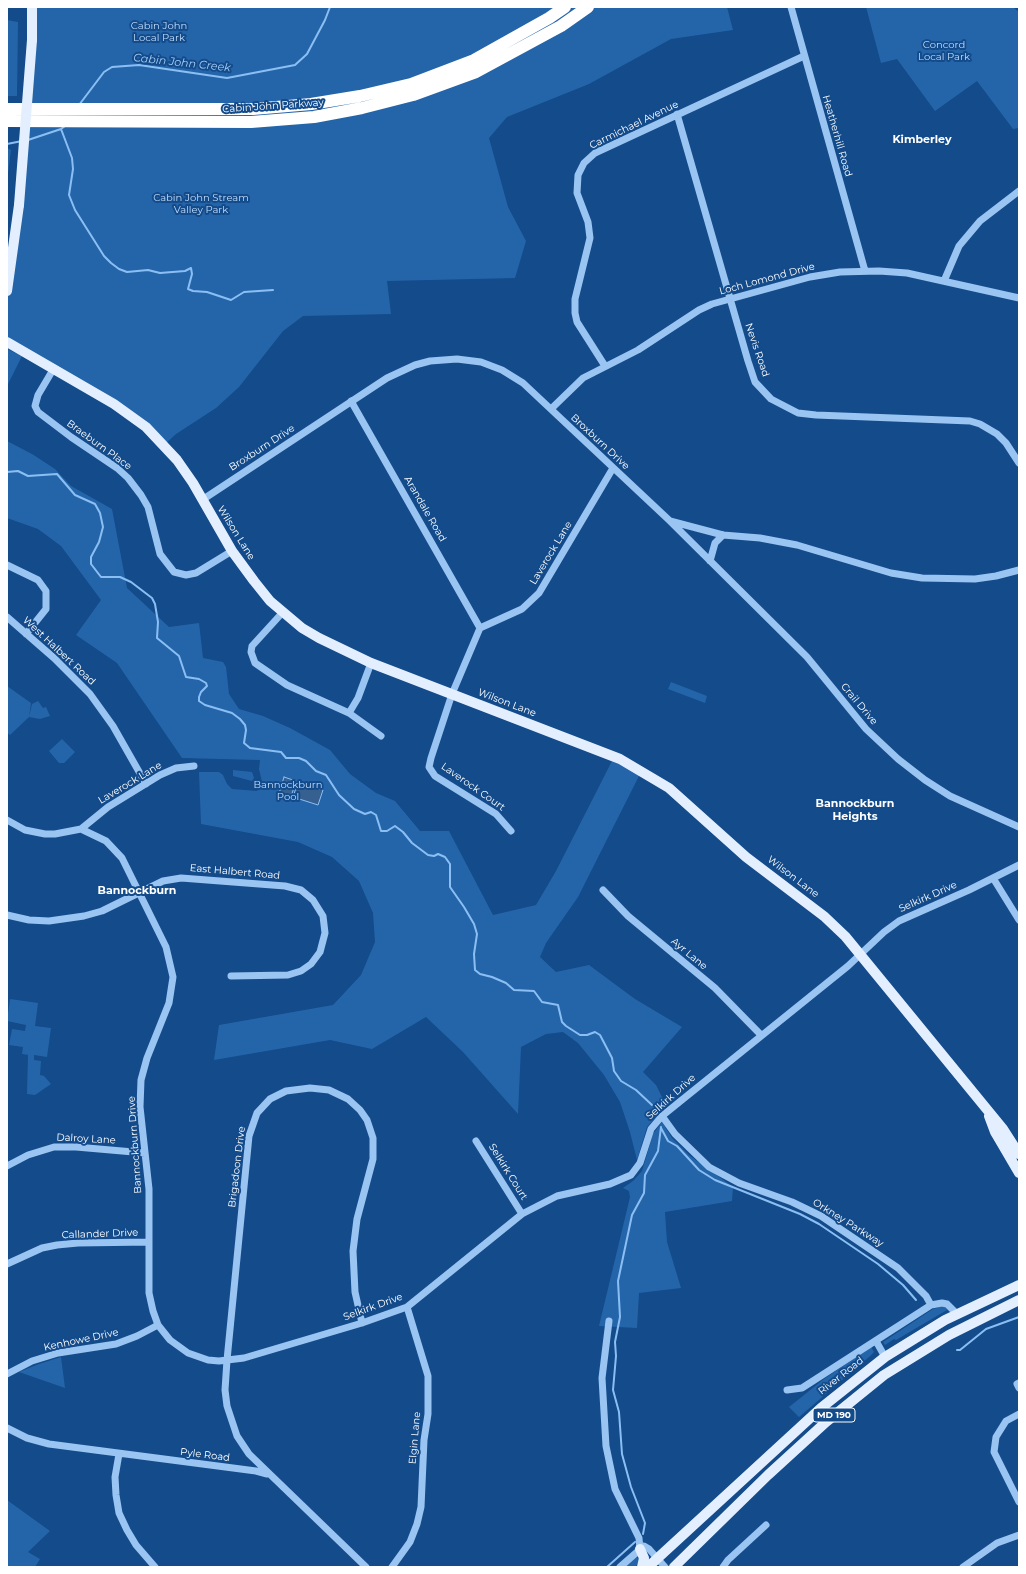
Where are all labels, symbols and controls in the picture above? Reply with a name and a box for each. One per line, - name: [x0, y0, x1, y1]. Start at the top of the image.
- park label: Cabin John Local Park: [131, 20, 187, 44]
- park label: Concord Local Park: [918, 39, 970, 62]
- water label: Cabin John Creek: [133, 51, 231, 75]
- street label: Heatherhill Road: [820, 94, 854, 178]
- street label: Cabin John Parkway: [222, 96, 324, 116]
- street label: Carmichael Avenue: [588, 98, 680, 152]
- district label: Kimberley: [892, 133, 952, 147]
- park label: Cabin John Stream Valley Park: [153, 192, 249, 216]
- street label: Loch Lomond Drive: [718, 260, 816, 298]
- street label: Nevis Road: [742, 322, 772, 378]
- street label: Broxburn Drive: [568, 412, 632, 472]
- street label: Braeburn Place: [64, 417, 134, 473]
- street label: Broxburn Drive: [227, 422, 297, 474]
- street label: Arandale Road: [401, 474, 449, 544]
- street label: Wilson Lane: [215, 504, 257, 562]
- street label: Laverock Lane: [527, 519, 575, 587]
- street label: West Halbert Road: [20, 614, 98, 688]
- street label: Crail Drive: [838, 681, 880, 727]
- street label: Wilson Lane: [476, 686, 538, 720]
- street label: Laverock Lane: [96, 759, 164, 807]
- street label: Laverock Court: [439, 760, 507, 814]
- park label: Bannockburn Pool: [254, 779, 322, 802]
- district label: Bannockburn Heights: [816, 797, 894, 823]
- street label: Wilson Lane: [765, 854, 821, 900]
- street label: East Halbert Road: [189, 862, 281, 882]
- street label: Selkirk Drive: [897, 879, 959, 915]
- district label: Bannockburn: [98, 884, 176, 898]
- street label: Ayr Lane: [668, 935, 710, 973]
- street label: Selkirk Drive: [644, 1072, 698, 1122]
- street label: Bannockburn Drive: [126, 1096, 144, 1194]
- street label: Brigadoon Drive: [226, 1126, 248, 1208]
- street label: Dalroy Lane: [56, 1131, 116, 1147]
- street label: Selkirk Court: [486, 1142, 530, 1202]
- street label: Orkney Parkway: [810, 1196, 886, 1250]
- street label: Callander Drive: [62, 1227, 138, 1241]
- street label: Selkirk Drive: [342, 1291, 404, 1323]
- street label: Kenhowe Drive: [43, 1326, 119, 1354]
- street label: River Road: [816, 1355, 866, 1397]
- road number: MD 190: [813, 1408, 855, 1422]
- street label: Elgin Lane: [407, 1411, 423, 1465]
- street label: Pyle Road: [179, 1446, 231, 1464]

